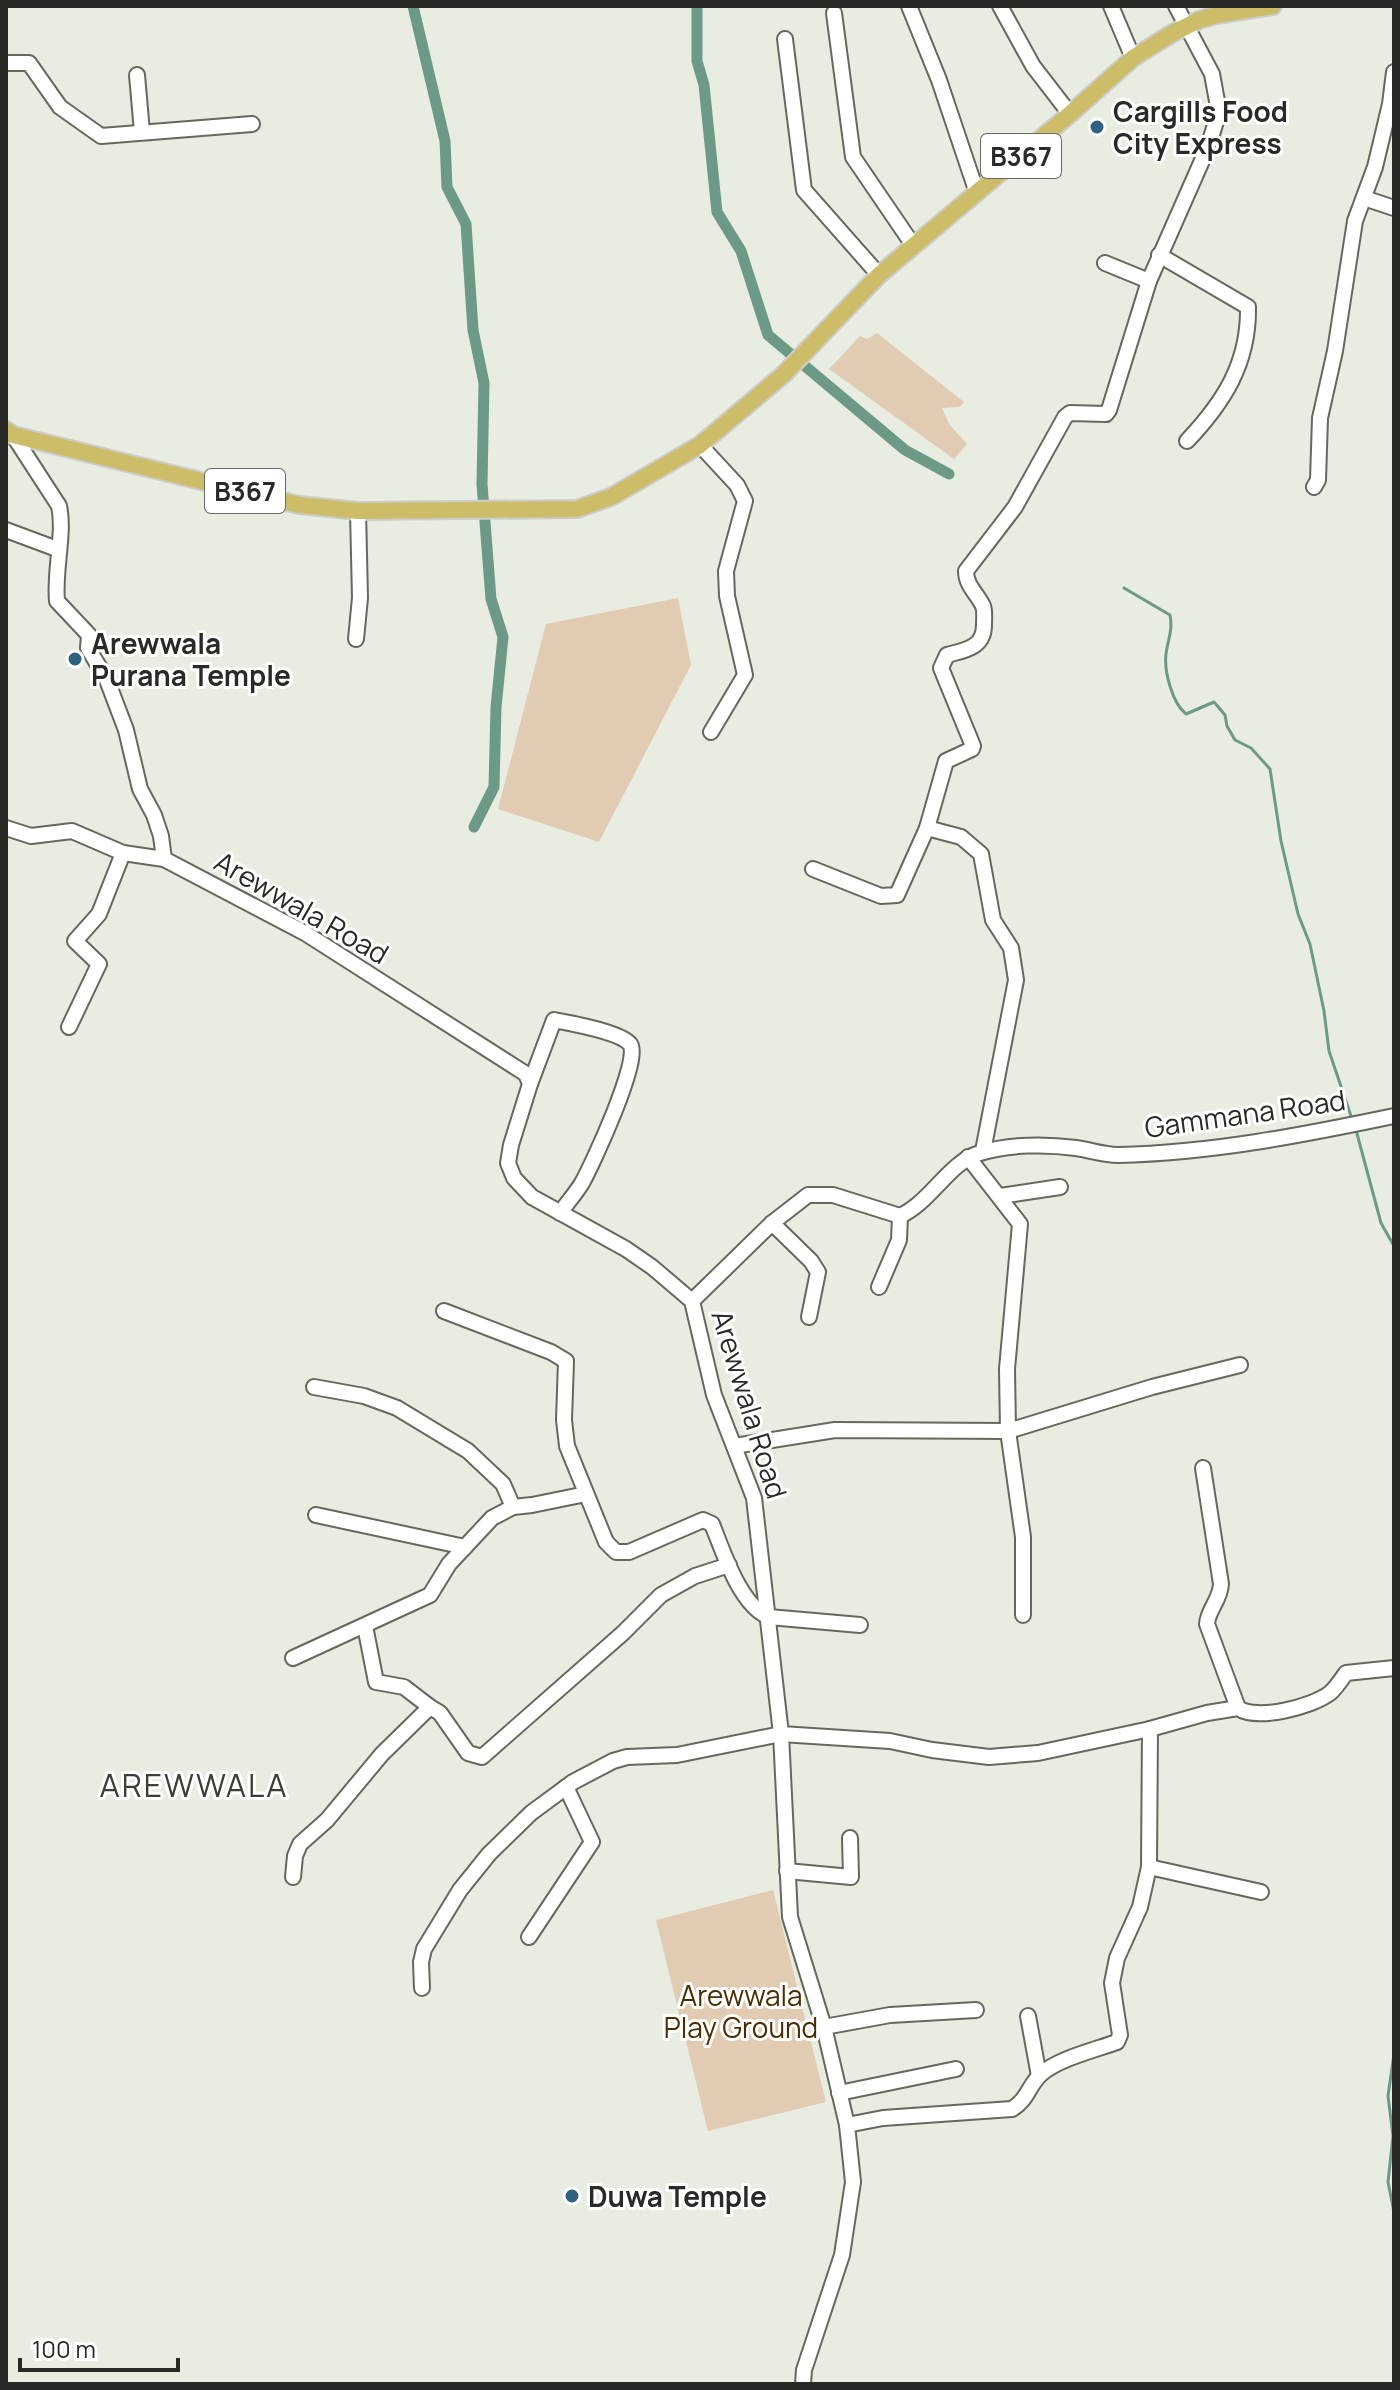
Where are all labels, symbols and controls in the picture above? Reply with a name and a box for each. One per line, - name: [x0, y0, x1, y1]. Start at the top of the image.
- place label: Cargills Food City Express: [1113, 92, 1288, 162]
- marker: Cargills Food City Express: [1088, 118, 1106, 136]
- road number: B367: [981, 134, 1061, 178]
- road number: B367: [205, 469, 285, 513]
- place label: Arewwala Purana Temple: [91, 624, 291, 694]
- marker: Arewwala Purana Temple: [66, 650, 84, 668]
- street label: Arewwala Road: [208, 842, 396, 972]
- street label: Gammana Road: [1142, 1080, 1348, 1146]
- street label: Arewwala Road: [703, 1305, 797, 1503]
- district label: AREWWALA: [99, 1763, 289, 1807]
- park label: Arewwala Play Ground: [664, 1976, 818, 2046]
- place label: Duwa Temple: [588, 2177, 767, 2215]
- marker: Duwa Temple: [563, 2187, 581, 2205]
- scale bar: [20, 2322, 178, 2372]
- text: 100 m: [32, 2332, 96, 2365]

